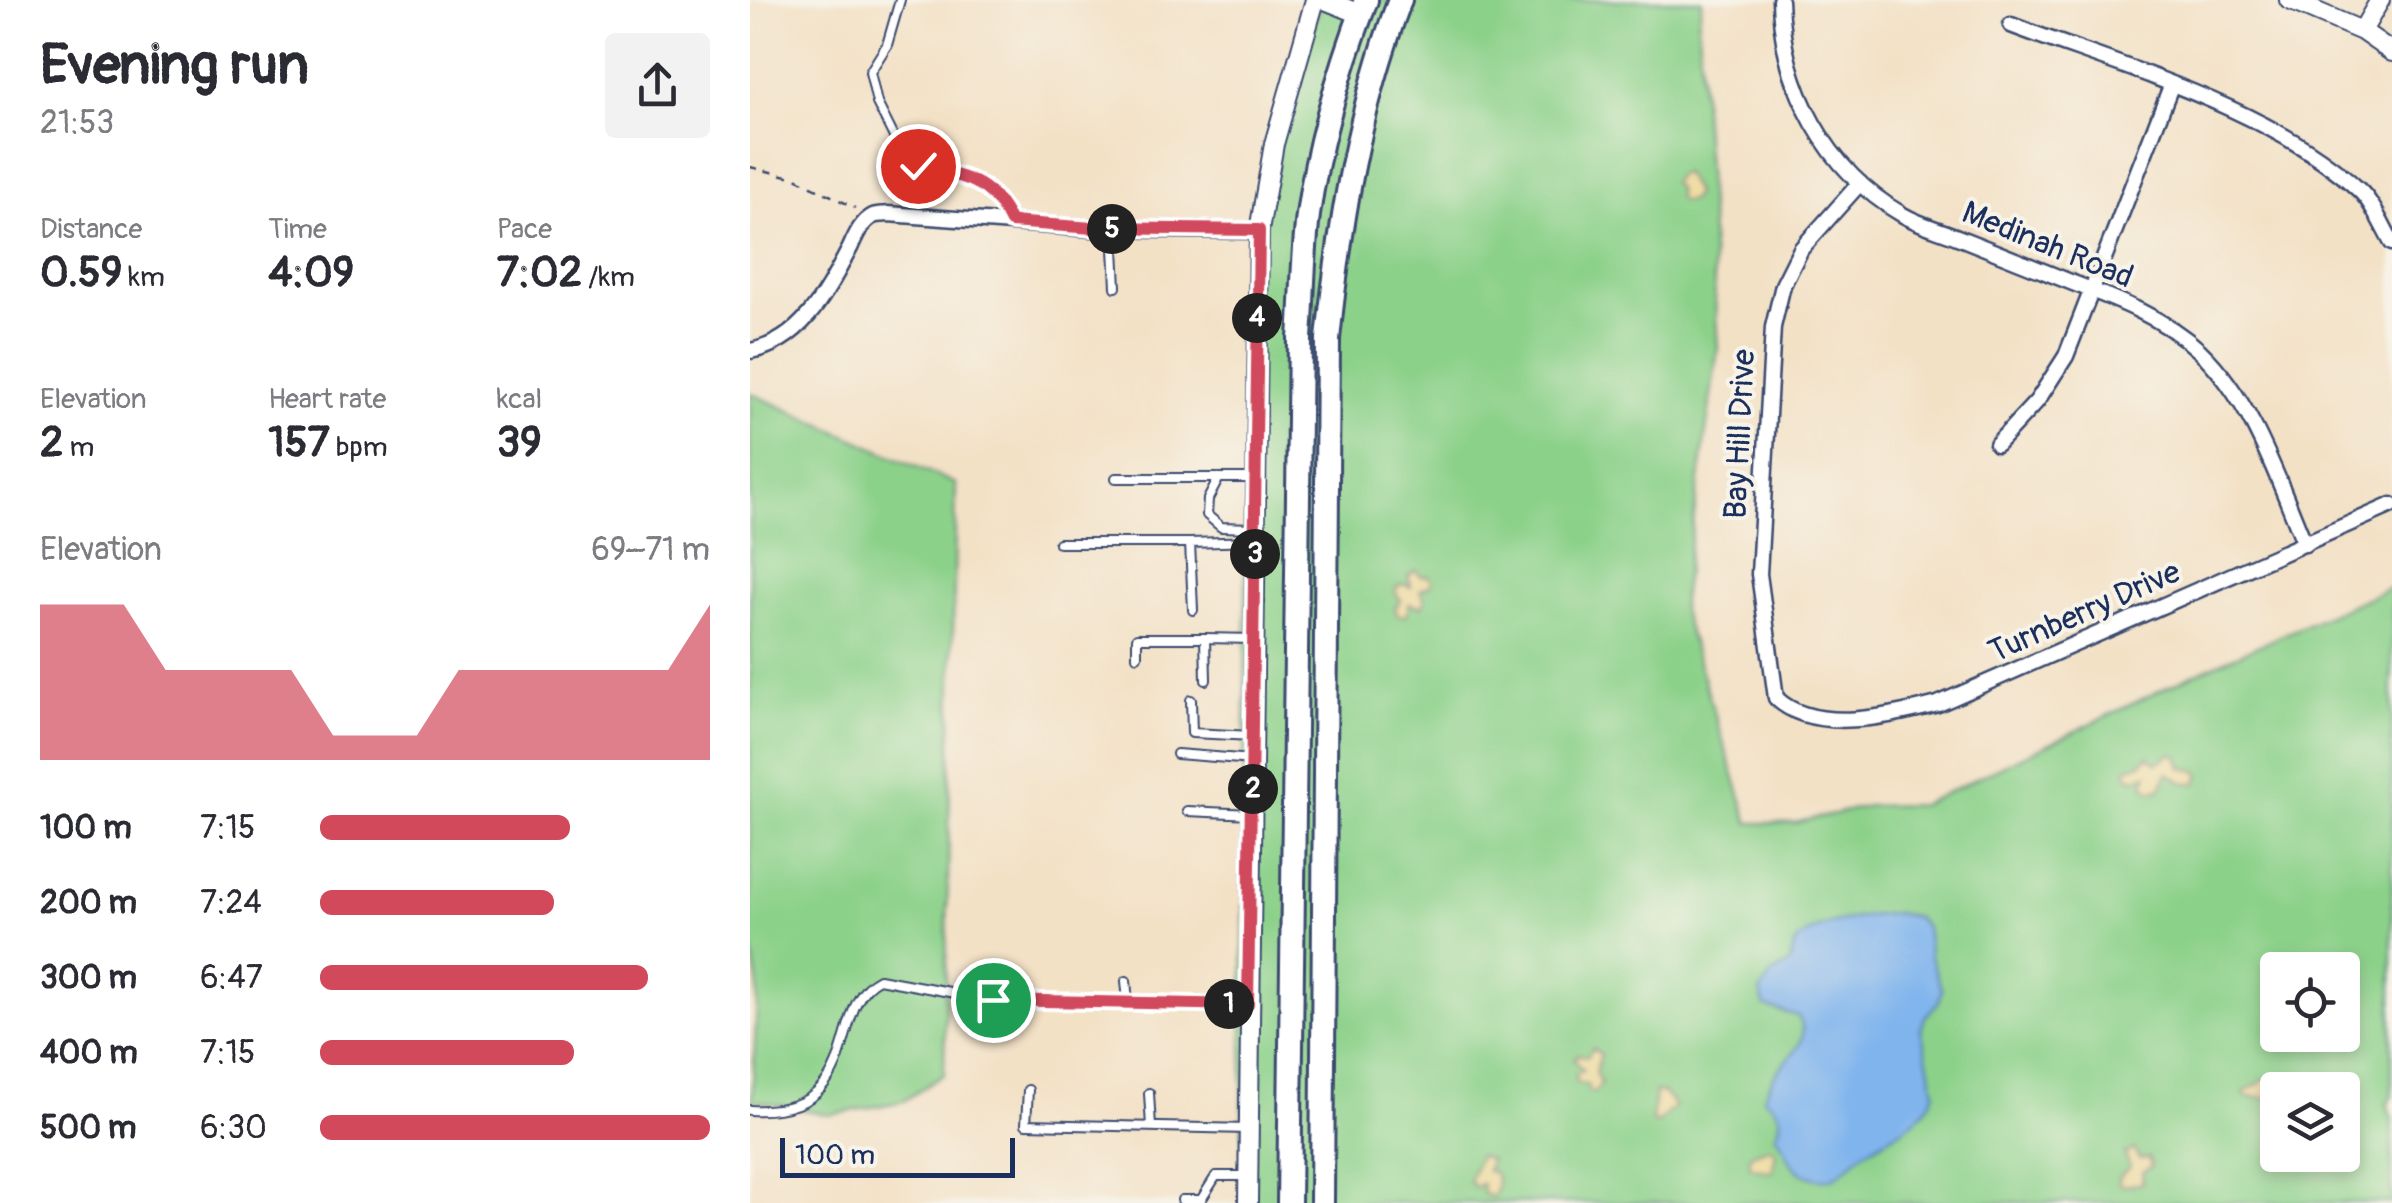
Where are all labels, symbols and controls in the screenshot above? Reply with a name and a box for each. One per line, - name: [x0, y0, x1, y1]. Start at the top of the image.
- text: Evening run: [40, 31, 309, 100]
- button: share: [605, 33, 710, 138]
- text: 21:53: [40, 103, 114, 143]
- pin: [876, 124, 961, 209]
- icon: check: [891, 139, 946, 194]
- street label: Medinah Road: [1956, 192, 2139, 297]
- pin: 5: [1087, 204, 1137, 254]
- text: 5: [1104, 211, 1120, 246]
- text: Distance: [40, 212, 142, 247]
- text: Time: [268, 212, 327, 247]
- text: Pace: [497, 212, 552, 247]
- text: 0.59: [40, 247, 122, 299]
- text: 4:09: [268, 247, 354, 299]
- text: 7:02: [497, 247, 582, 299]
- text: km: [122, 260, 165, 295]
- text: /km: [582, 260, 635, 295]
- pin: 4: [1232, 293, 1282, 343]
- text: 4: [1249, 300, 1265, 335]
- street label: Bay Hill Drive: [1716, 348, 1764, 520]
- text: Elevation: [40, 382, 147, 417]
- text: Heart rate: [268, 382, 386, 417]
- text: kcal: [497, 382, 542, 417]
- text: 2: [40, 417, 63, 469]
- text: 157: [268, 417, 330, 469]
- text: 39: [497, 417, 542, 469]
- text: m: [63, 430, 94, 465]
- text: bpm: [330, 430, 388, 465]
- pin: 3: [1230, 529, 1280, 579]
- text: Elevation: [40, 530, 162, 570]
- text: 69–71 m: [591, 530, 710, 570]
- text: 3: [1247, 536, 1263, 571]
- street label: Turnberry Drive: [1982, 552, 2187, 672]
- pin: 2: [1228, 764, 1278, 814]
- text: 2: [1245, 771, 1261, 806]
- text: 100 m: [40, 808, 132, 848]
- text: 7:15: [200, 808, 255, 848]
- text: 200 m: [40, 883, 137, 923]
- text: 7:24: [200, 883, 262, 923]
- map controls: [2260, 952, 2360, 1172]
- button: locate: [2260, 952, 2360, 1052]
- text: 300 m: [40, 958, 137, 998]
- text: 6:47: [200, 958, 263, 998]
- pin: [951, 958, 1036, 1043]
- icon: arrive: [966, 973, 1021, 1028]
- pin: 1: [1204, 979, 1254, 1029]
- text: 1: [1224, 986, 1234, 1021]
- text: 400 m: [40, 1033, 138, 1073]
- text: 7:15: [200, 1033, 255, 1073]
- button: layers: [2260, 1072, 2360, 1172]
- text: 500 m: [40, 1108, 136, 1148]
- text: 6:30: [200, 1108, 267, 1148]
- scale bar: [780, 1133, 1015, 1178]
- text: 100 m: [795, 1138, 875, 1173]

